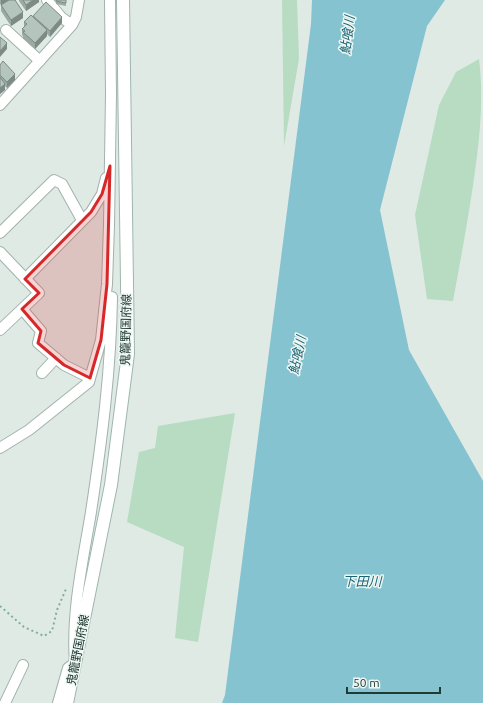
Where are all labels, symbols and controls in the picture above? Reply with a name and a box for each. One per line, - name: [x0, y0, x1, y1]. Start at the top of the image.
- water label: 鮎喰川: [338, 13, 357, 55]
- street label: 鬼籠野国府線: [118, 294, 133, 366]
- water label: 鮎喰川: [286, 333, 308, 376]
- water label: 下田川: [342, 574, 383, 588]
- street label: 鬼籠野国府線: [64, 613, 91, 686]
- scale bar: [347, 669, 440, 695]
- text: 50 m: [353, 676, 380, 689]

